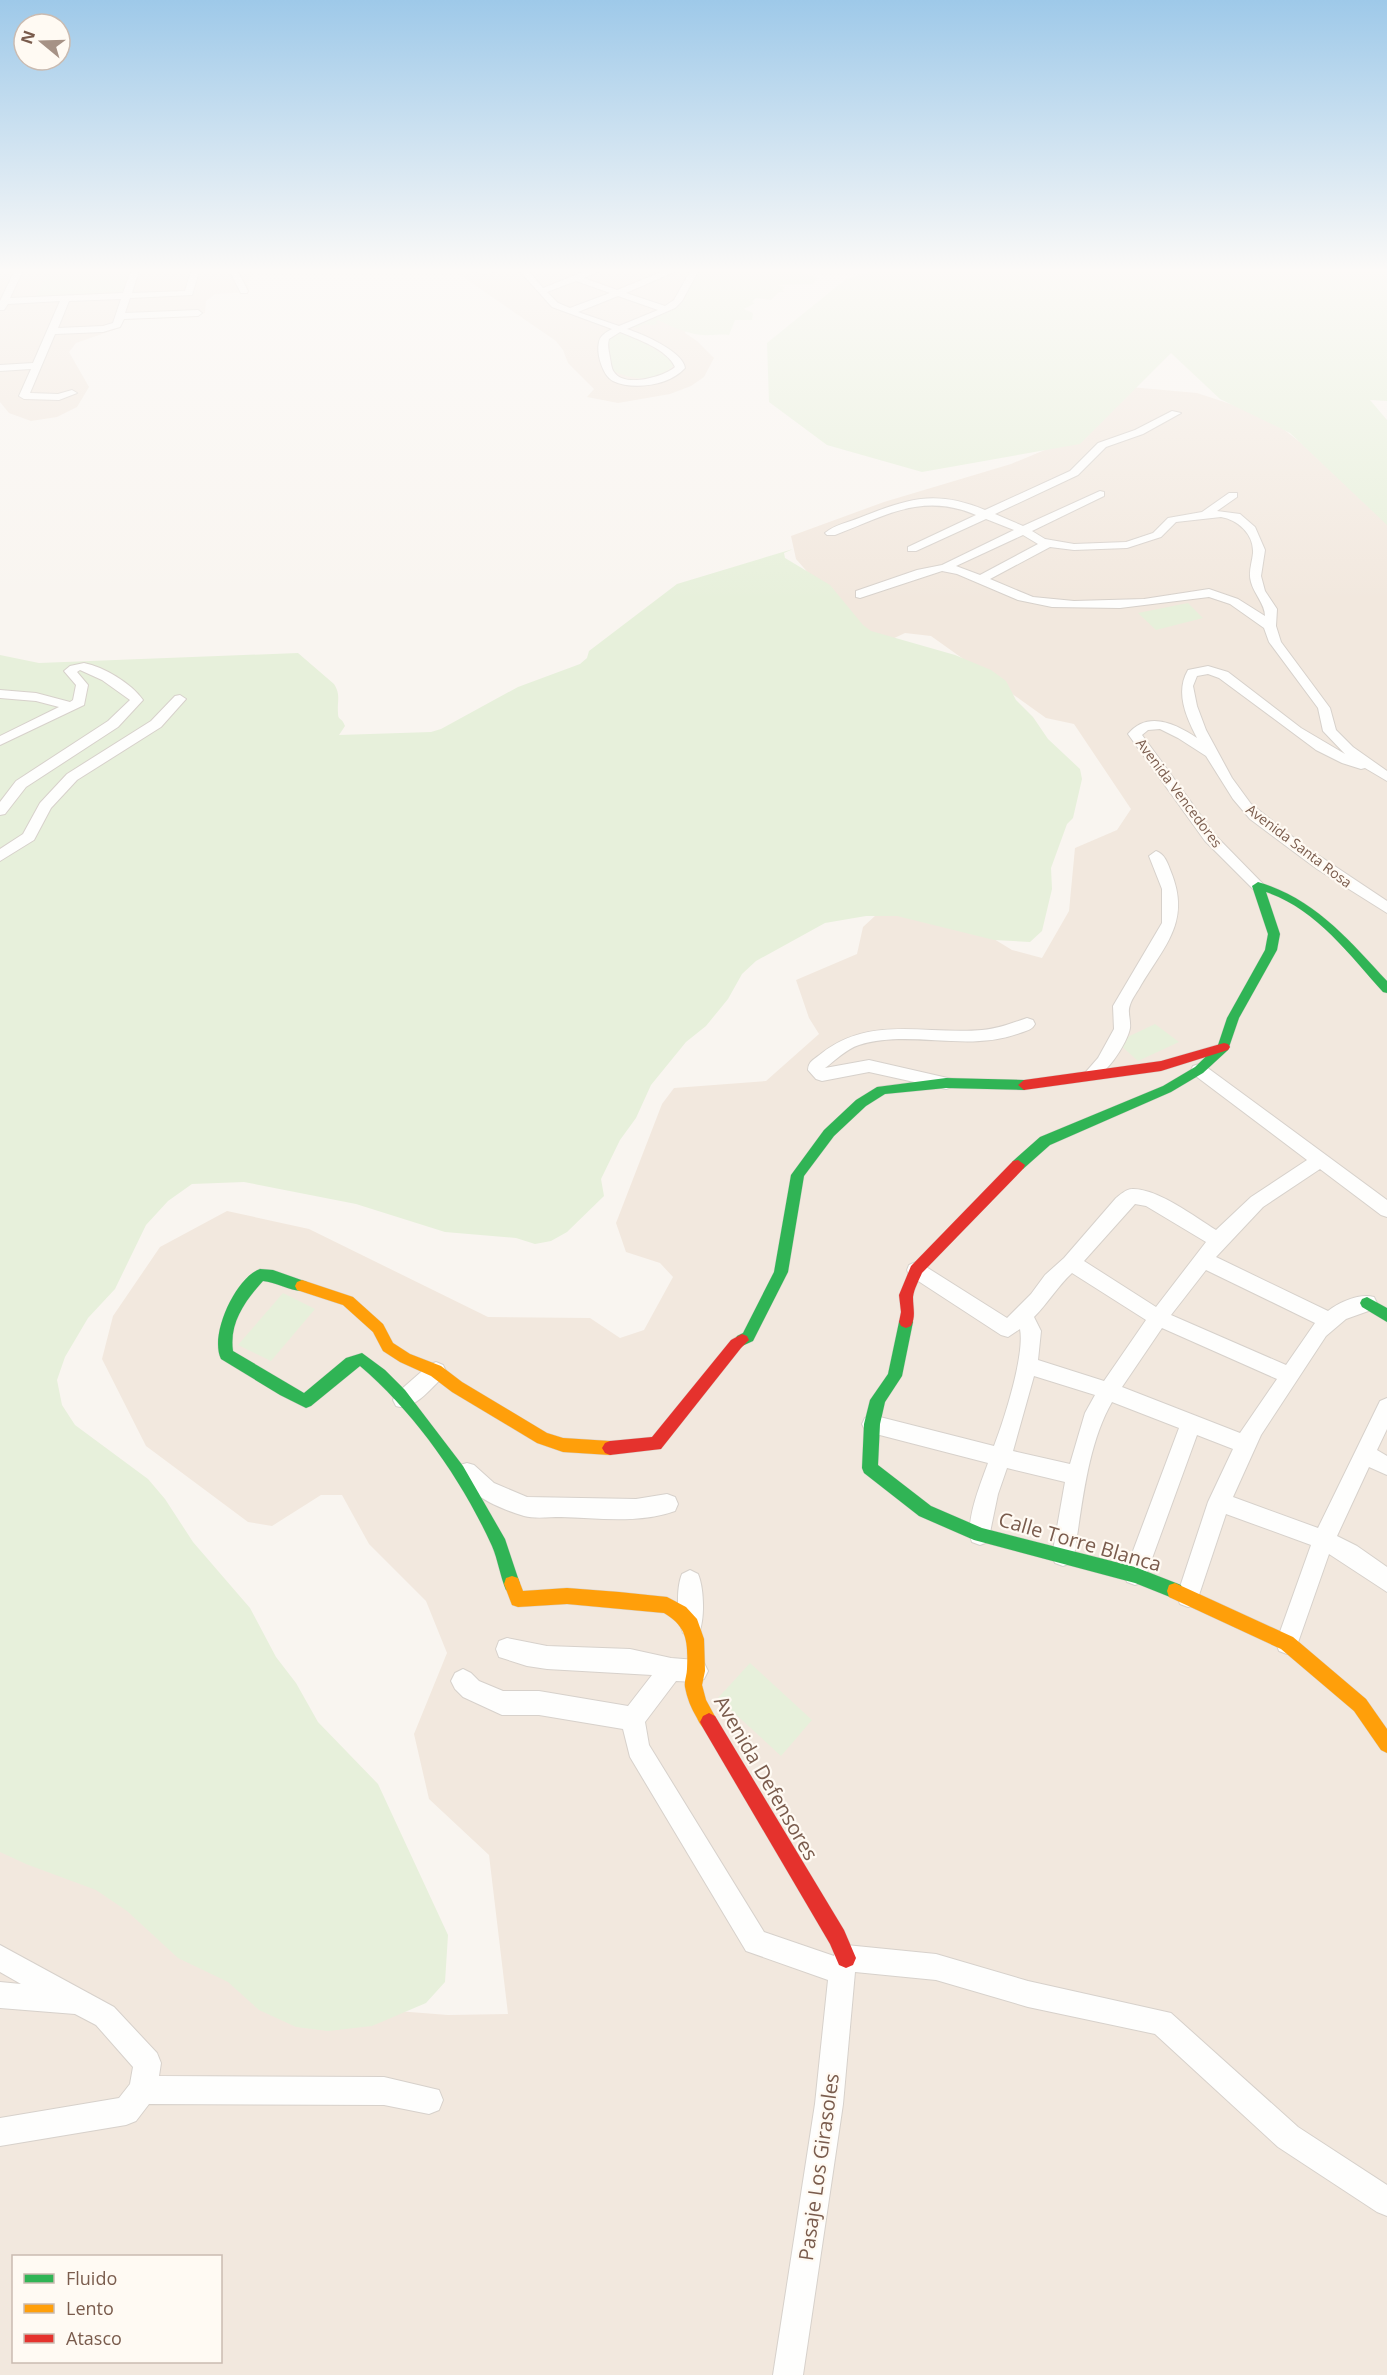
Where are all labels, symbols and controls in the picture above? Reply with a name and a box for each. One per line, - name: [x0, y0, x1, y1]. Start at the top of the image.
- north arrow: [12, 12, 72, 72]
- text: N: [15, 27, 40, 47]
- street label: Avenida Vencedores: [1132, 734, 1227, 852]
- street label: Avenida Santa Rosa: [1243, 800, 1356, 892]
- street label: Calle Torre Blanca: [996, 1505, 1165, 1578]
- street label: Avenida Defensores: [708, 1690, 825, 1865]
- street label: Pasaje Los Girasoles: [792, 2072, 845, 2262]
- legend: [12, 2255, 222, 2363]
- text: Fluido: [66, 2266, 117, 2290]
- text: Lento: [66, 2296, 114, 2320]
- text: Atasco: [66, 2326, 122, 2350]

